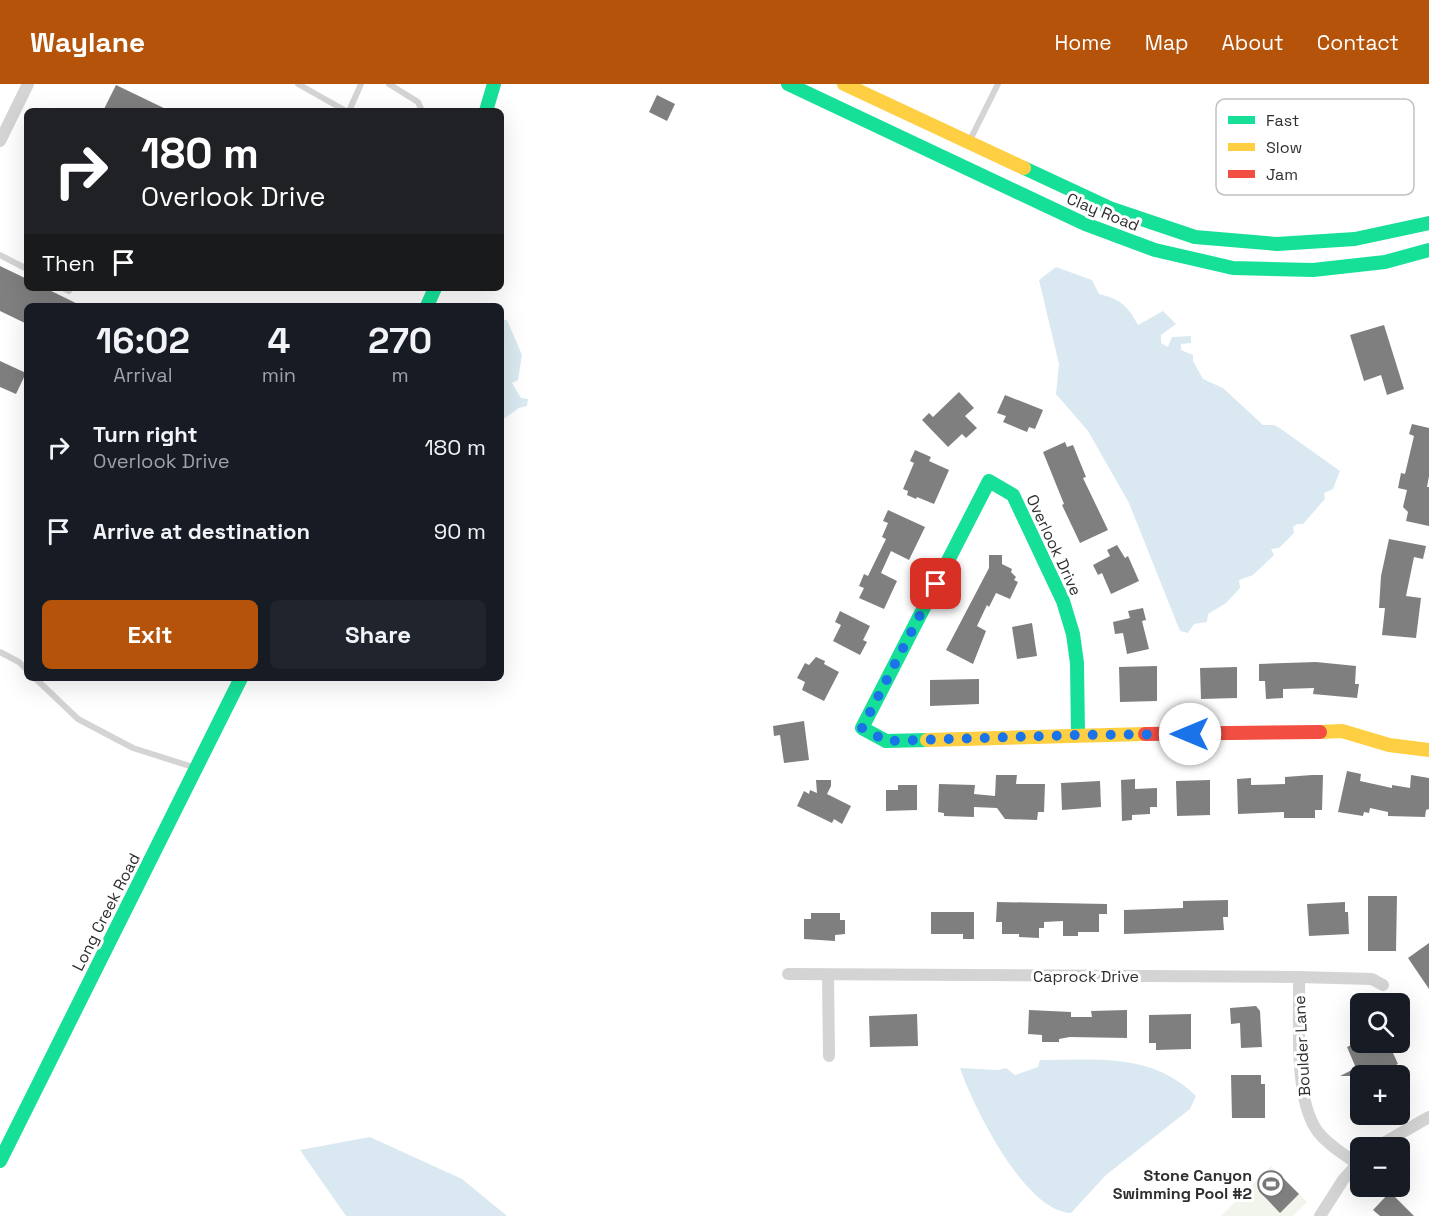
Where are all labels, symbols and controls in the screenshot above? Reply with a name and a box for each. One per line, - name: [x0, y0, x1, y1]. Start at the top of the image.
- text: Waylane: [30, 24, 145, 60]
- text: Home: [1054, 29, 1112, 56]
- text: Map: [1145, 29, 1189, 56]
- text: About: [1222, 29, 1284, 56]
- text: Contact: [1317, 29, 1399, 56]
- legend: [1216, 99, 1414, 195]
- text: Fast: [1266, 110, 1299, 131]
- text: 180 m: [141, 127, 259, 180]
- icon: right: [42, 132, 120, 210]
- text: Slow: [1266, 137, 1302, 158]
- text: Jam: [1266, 164, 1298, 185]
- text: Overlook Drive: [141, 179, 325, 214]
- street label: Clay Road: [1064, 188, 1142, 236]
- icon: arrive: [107, 246, 140, 279]
- text: Then: [42, 249, 95, 277]
- text: 16:02: [96, 318, 190, 364]
- text: 4: [267, 318, 290, 364]
- text: 270: [368, 318, 432, 364]
- text: Arrival: [113, 362, 173, 388]
- text: min: [262, 362, 296, 388]
- text: m: [391, 362, 409, 388]
- text: Turn right: [93, 420, 198, 448]
- icon: right: [42, 431, 75, 464]
- text: 180 m: [424, 433, 486, 461]
- text: Overlook Drive: [93, 448, 230, 474]
- street label: Overlook Drive: [1021, 491, 1087, 599]
- icon: arrive: [42, 515, 75, 548]
- text: Arrive at destination: [93, 517, 310, 545]
- text: 90 m: [434, 517, 486, 545]
- pin: [910, 558, 961, 609]
- icon: arrive: [919, 567, 952, 600]
- button: Exit: [42, 600, 258, 669]
- button: Share: [270, 600, 486, 669]
- position arrow: [1158, 702, 1222, 766]
- street label: Long Creek Road: [67, 849, 145, 975]
- street label: Caprock Drive: [1033, 966, 1139, 987]
- map controls: [1350, 993, 1410, 1197]
- button: search: [1350, 993, 1410, 1053]
- street label: Boulder Lane: [1289, 995, 1315, 1097]
- button: +: [1350, 1065, 1410, 1125]
- button: −: [1350, 1137, 1410, 1197]
- place label: Stone Canyon Swimming Pool #2: [1113, 1165, 1252, 1204]
- sports icon: Stone Canyon Swimming Pool #2: [1256, 1169, 1286, 1199]

